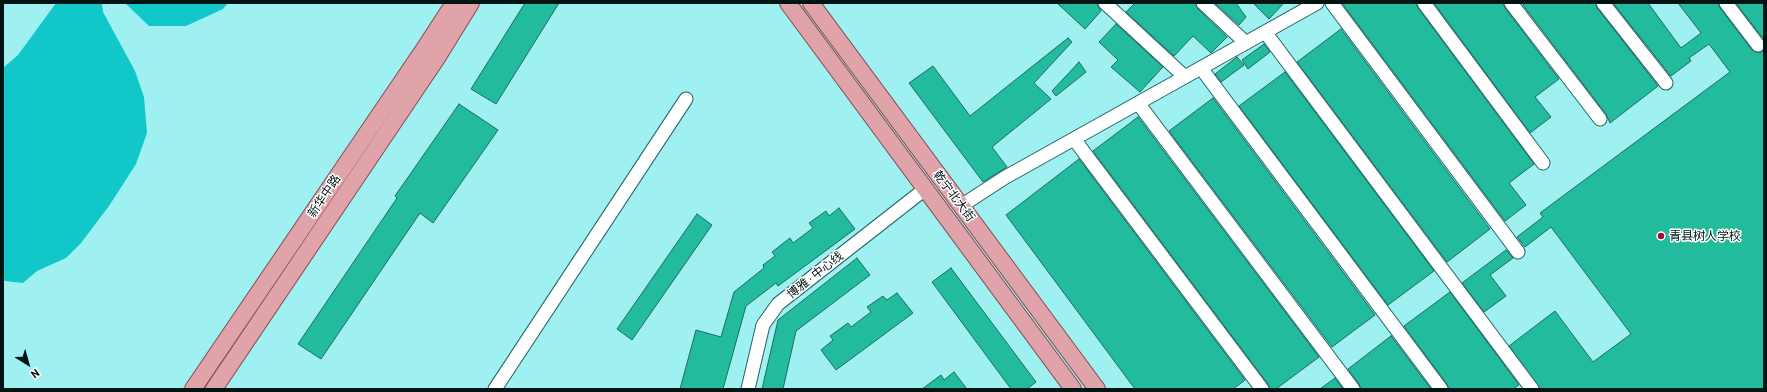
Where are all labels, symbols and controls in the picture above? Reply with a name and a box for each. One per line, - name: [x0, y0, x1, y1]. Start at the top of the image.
- street label: 乾宁北大街: [930, 168, 978, 224]
- street label: 新华中路: [305, 172, 343, 220]
- place label: 青县树人学校: [1669, 229, 1741, 243]
- marker: 青县树人学校: [1656, 231, 1666, 241]
- street label: 博雅 · 中心线: [784, 249, 846, 301]
- north arrow: [8, 344, 48, 384]
- text: N: [29, 367, 42, 381]

